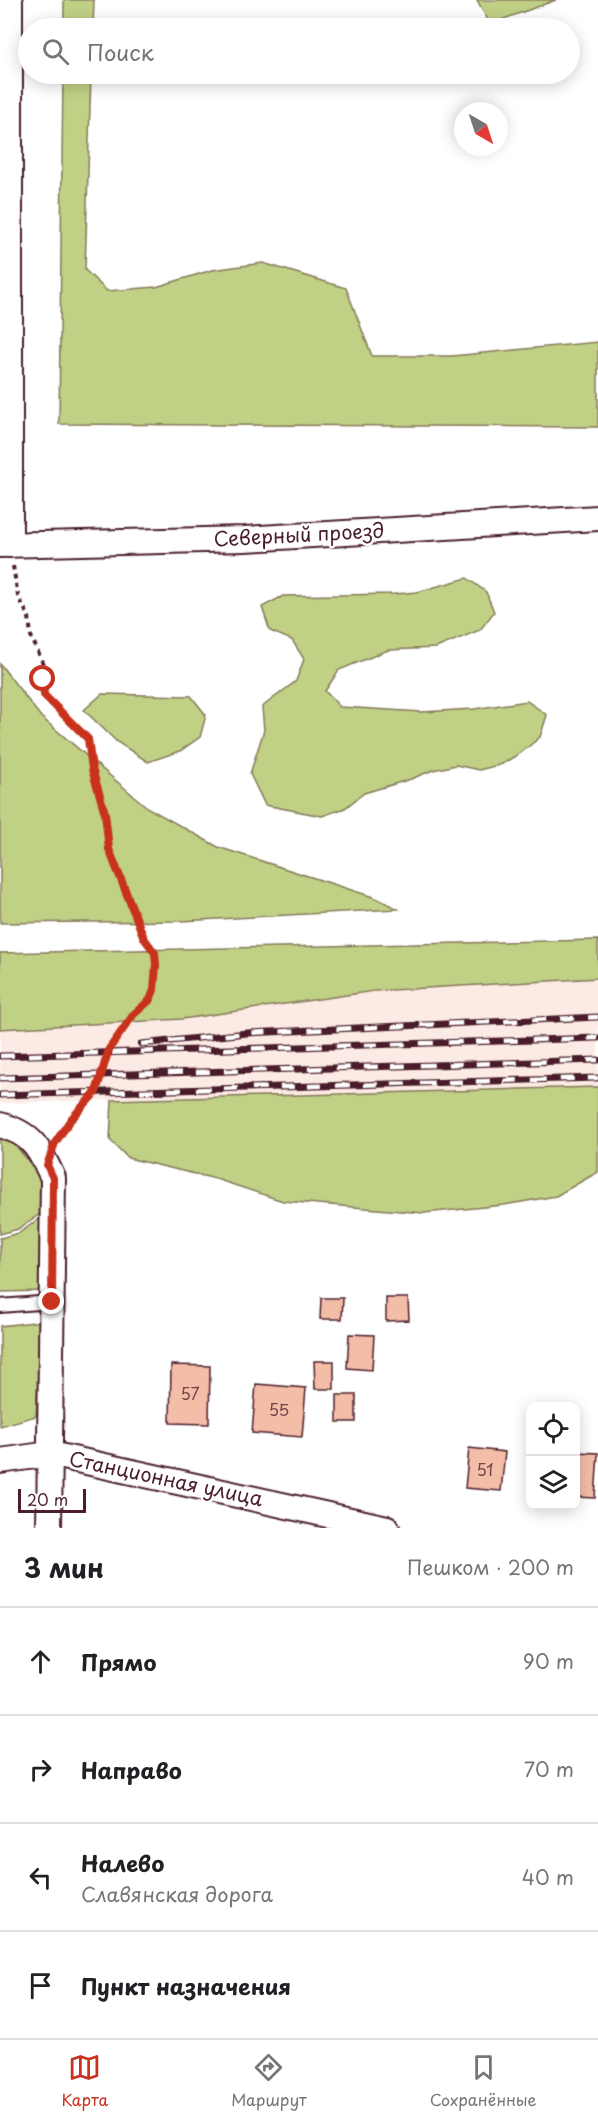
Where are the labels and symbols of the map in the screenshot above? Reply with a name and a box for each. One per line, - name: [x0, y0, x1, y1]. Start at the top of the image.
- north arrow: [454, 102, 508, 156]
- street label: Северный проезд: [213, 515, 385, 553]
- route start: [29, 665, 55, 691]
- route end: [38, 1288, 64, 1314]
- house number: 57: [180, 1381, 200, 1405]
- house number: 55: [269, 1397, 289, 1421]
- street label: Станционная улица: [67, 1443, 266, 1513]
- house number: 51: [476, 1457, 494, 1481]
- scale bar: [18, 1486, 86, 1514]

